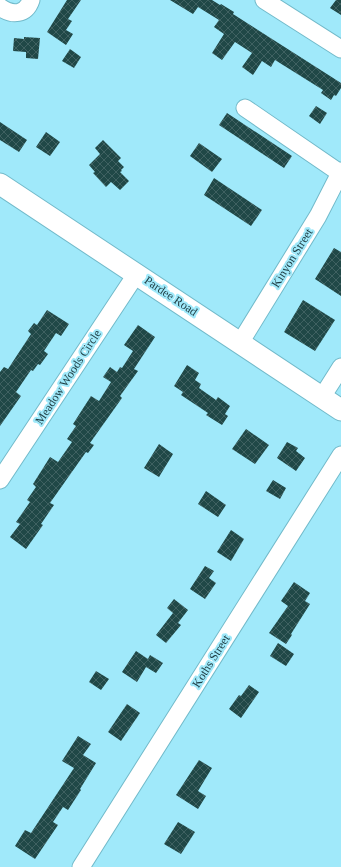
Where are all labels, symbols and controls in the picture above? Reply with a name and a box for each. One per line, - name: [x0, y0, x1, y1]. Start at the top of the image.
- street label: Kinyon Street: [268, 225, 316, 290]
- street label: Pardee Road: [142, 273, 200, 319]
- street label: Meadow Woods Circle: [32, 327, 104, 427]
- street label: Koths Street: [189, 631, 233, 690]

